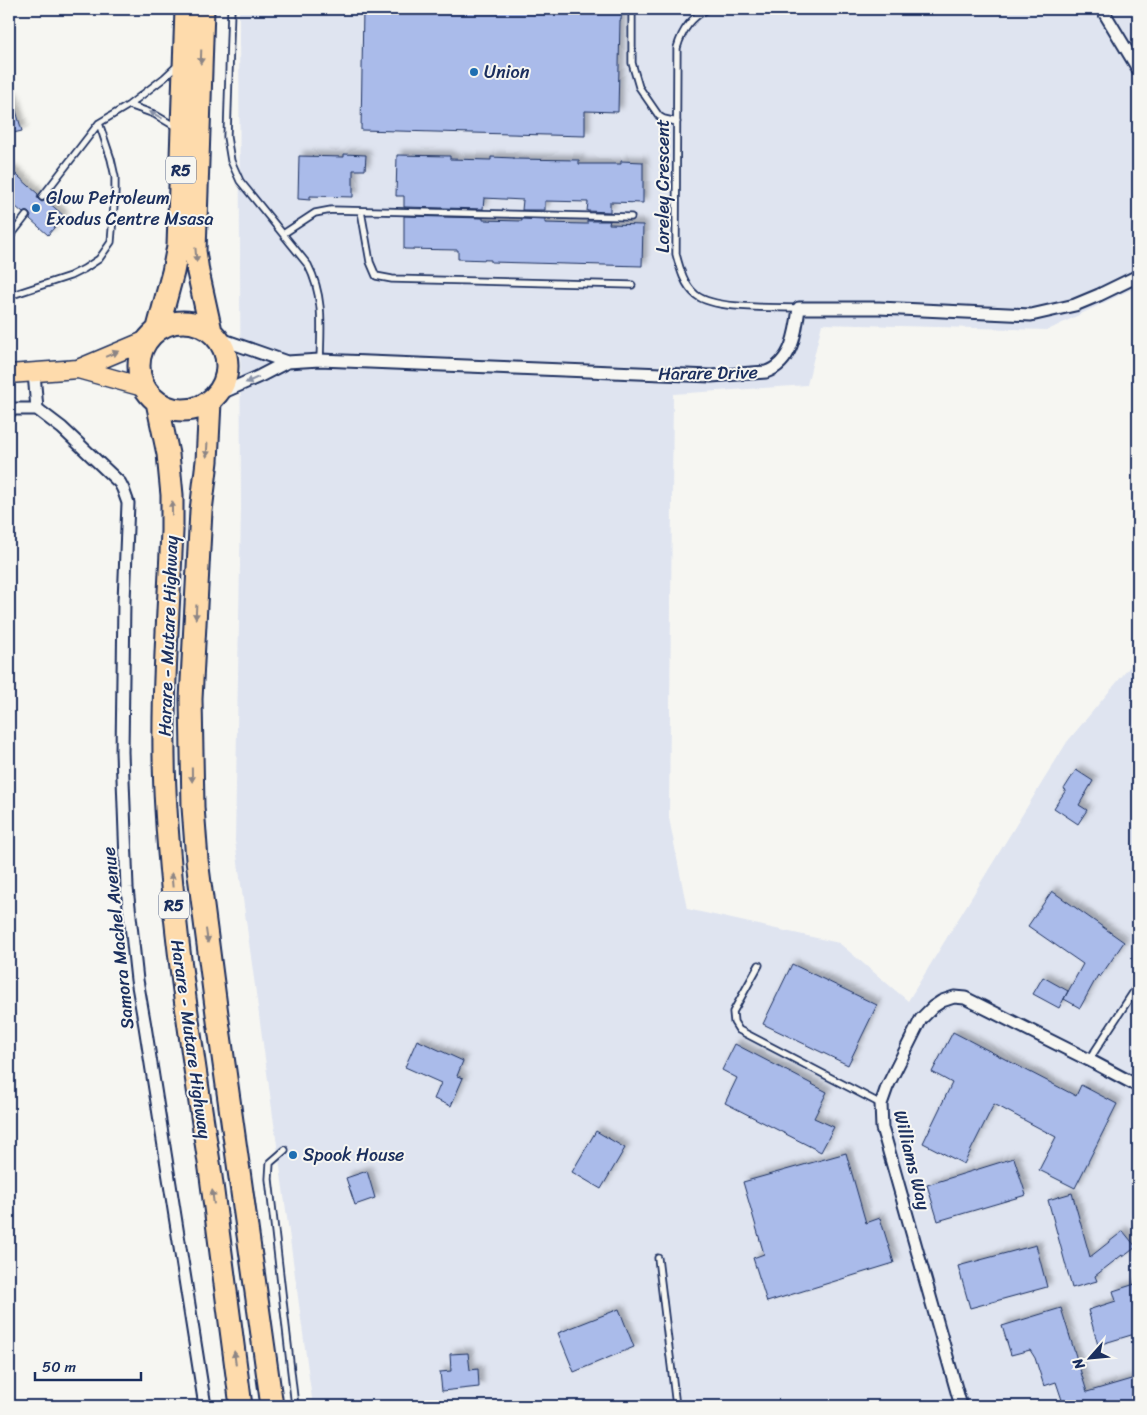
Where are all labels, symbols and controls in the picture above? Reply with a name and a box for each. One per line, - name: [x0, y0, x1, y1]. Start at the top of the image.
- one-way arrow: [197, 50, 205, 66]
- place label: Union: [484, 56, 530, 88]
- marker: Union: [468, 66, 480, 78]
- one-way arrow: [150, 111, 163, 120]
- street label: Loreley Crescent: [647, 119, 679, 253]
- road number: R5: [166, 156, 196, 184]
- place label: Glow Petroleum Exodus Centre Msasa: [46, 182, 214, 235]
- marker: Glow Petroleum Exodus Centre Msasa: [30, 202, 42, 214]
- one-way arrow: [192, 247, 200, 263]
- one-way arrow: [105, 350, 119, 358]
- street label: Harare Drive: [658, 356, 758, 390]
- one-way arrow: [245, 376, 259, 384]
- one-way arrow: [203, 442, 211, 458]
- one-way arrow: [168, 499, 176, 515]
- street label: Harare - Mutare Highway: [149, 534, 188, 737]
- one-way arrow: [191, 605, 199, 621]
- one-way arrow: [188, 767, 196, 783]
- street label: Samora Machel Avenue: [93, 845, 143, 1031]
- one-way arrow: [167, 871, 175, 887]
- road number: R5: [159, 892, 189, 918]
- one-way arrow: [203, 929, 211, 945]
- street label: Harare - Mutare Highway: [161, 937, 221, 1141]
- street label: Williams Way: [884, 1107, 940, 1214]
- place label: Spook House: [303, 1139, 404, 1171]
- marker: Spook House: [287, 1149, 299, 1161]
- one-way arrow: [209, 1188, 217, 1204]
- north arrow: [1064, 1332, 1114, 1382]
- scale bar: [35, 1350, 141, 1382]
- one-way arrow: [230, 1350, 238, 1366]
- text: N: [1065, 1353, 1093, 1375]
- text: 50 m: [42, 1354, 77, 1380]

